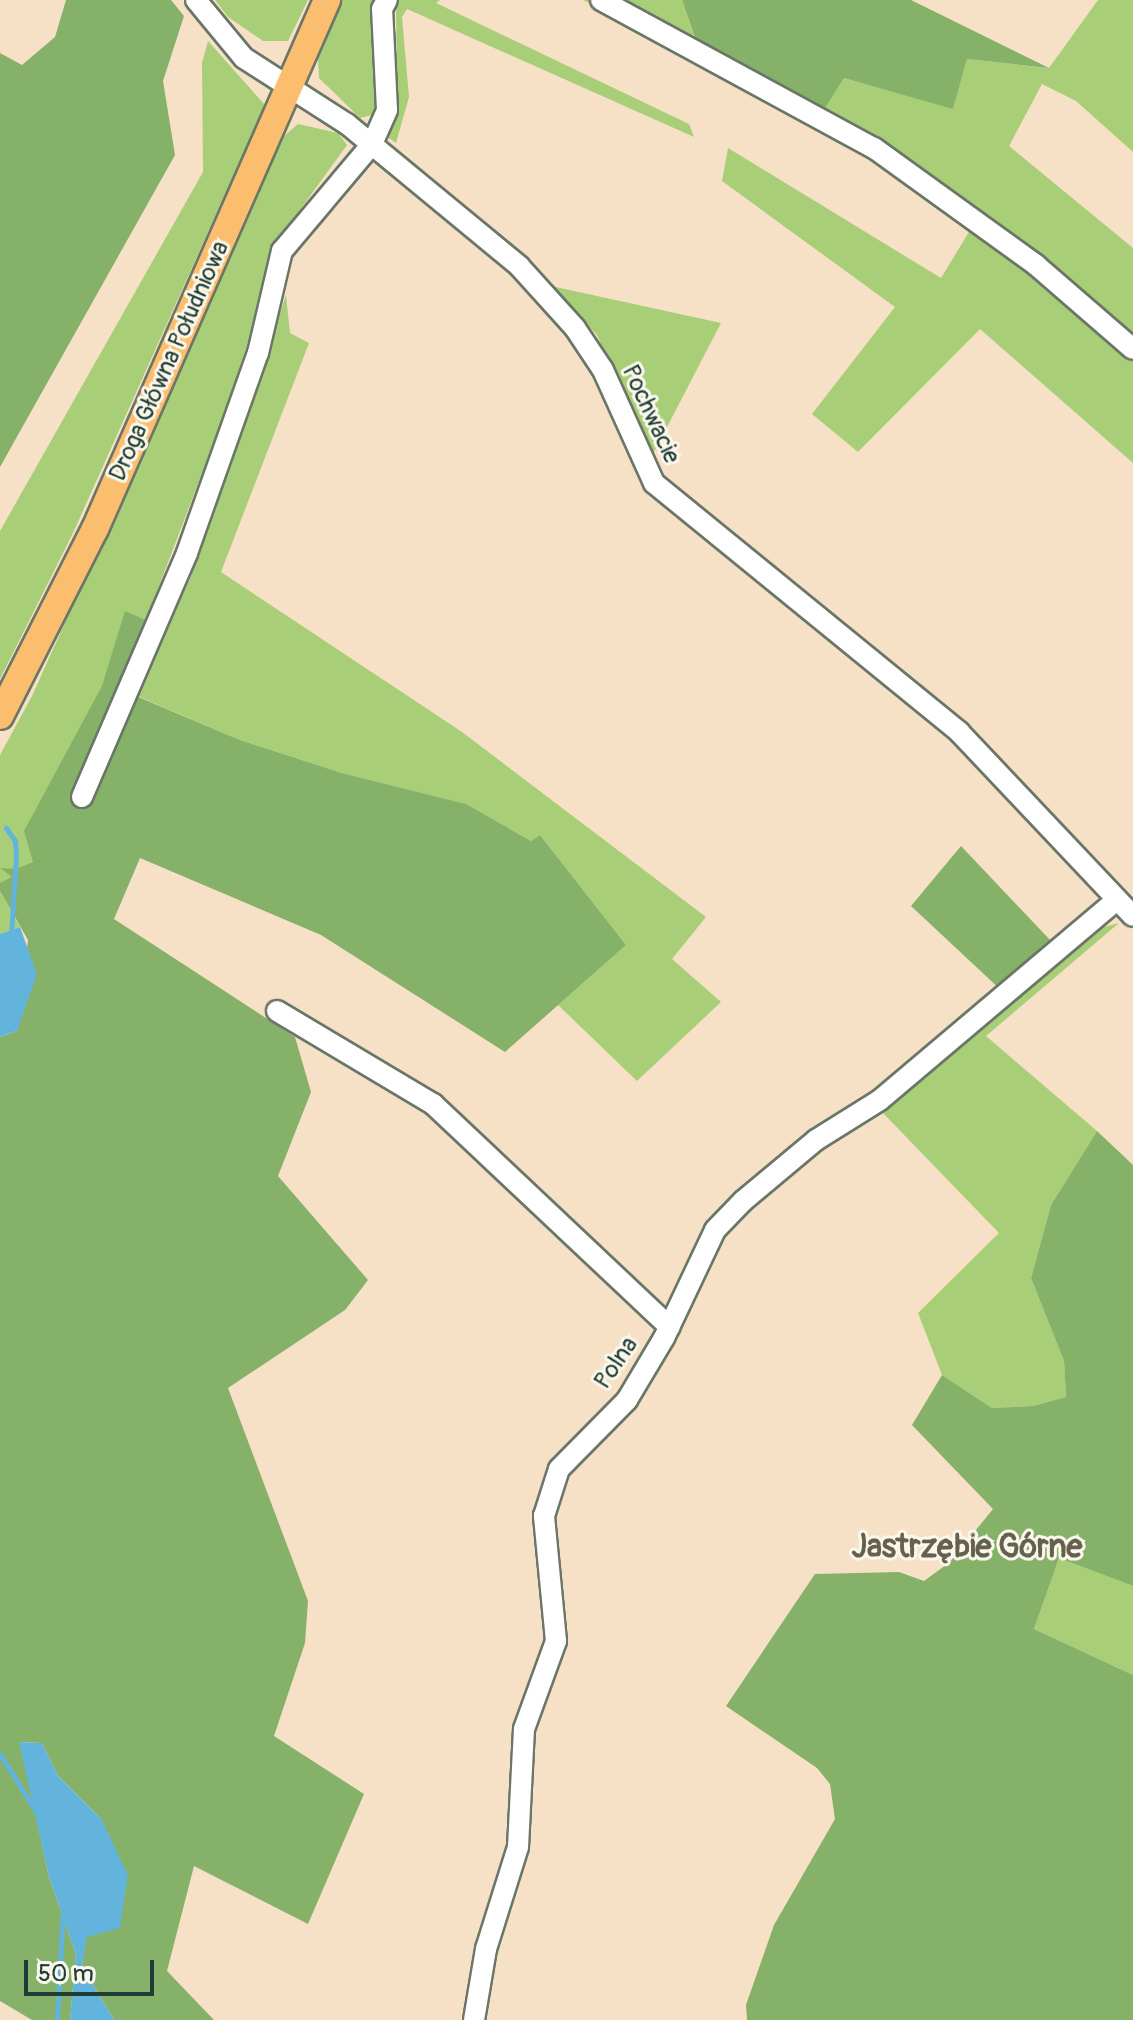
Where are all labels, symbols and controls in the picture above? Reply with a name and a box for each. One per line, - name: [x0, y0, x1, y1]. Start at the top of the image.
- street label: Droga Główna Południowa: [103, 237, 235, 485]
- street label: Pochwacie: [616, 360, 686, 468]
- street label: Polna: [588, 1331, 644, 1395]
- district label: Jastrzębie Górne: [852, 1528, 1082, 1566]
- scale bar: [28, 1944, 158, 1994]
- text: 50 m: [38, 1959, 94, 1988]

